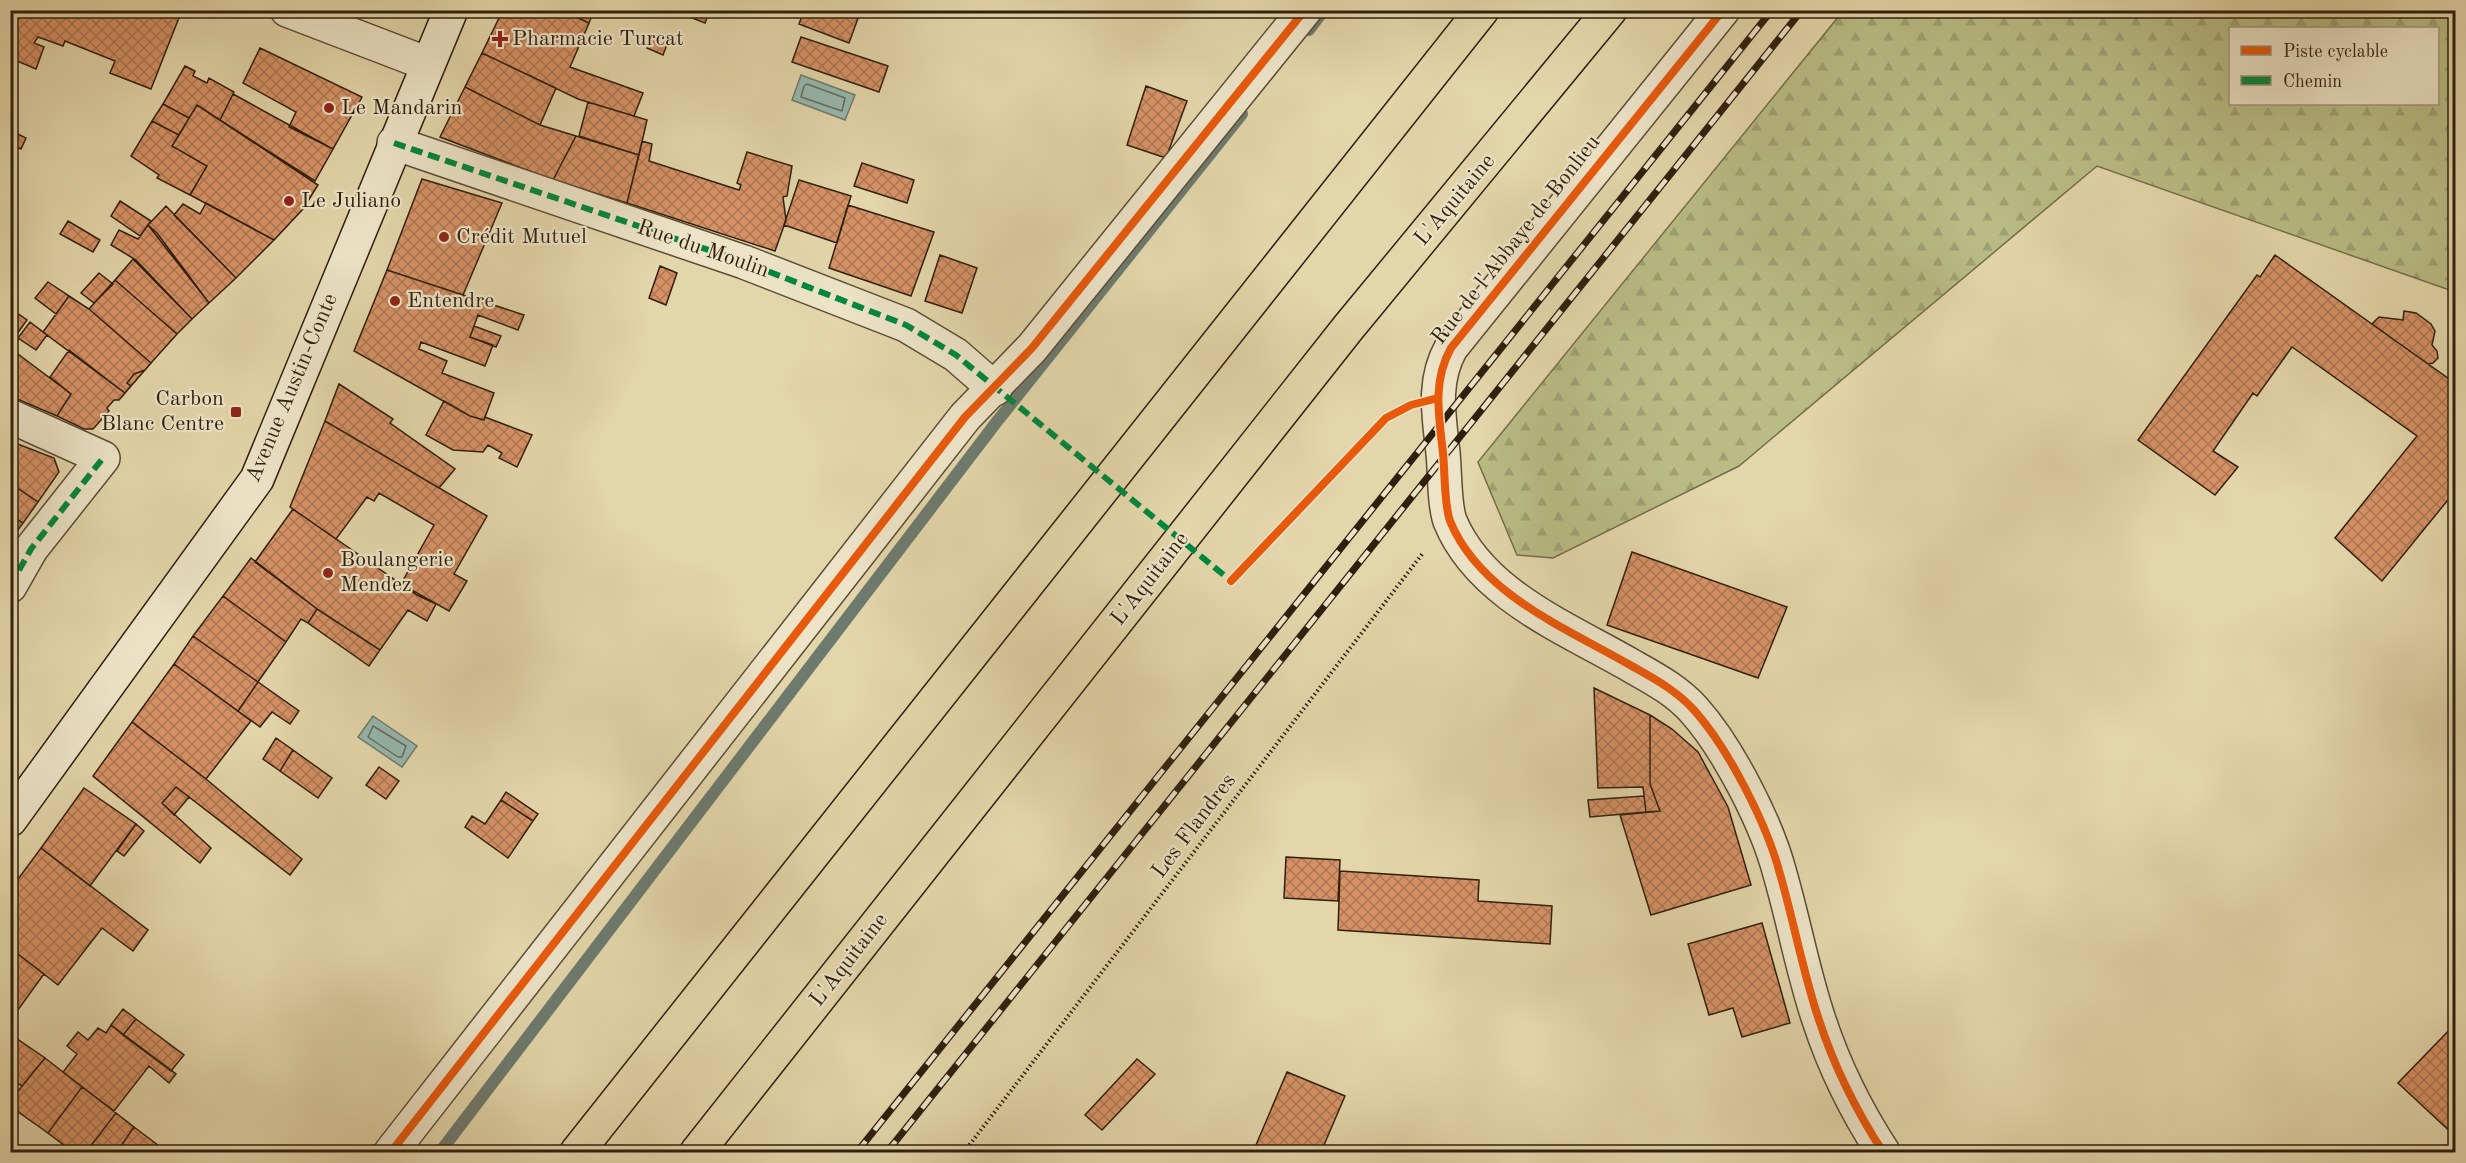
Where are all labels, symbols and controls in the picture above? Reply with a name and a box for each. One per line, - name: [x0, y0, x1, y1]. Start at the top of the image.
- legend: [2229, 27, 2439, 105]
- place label: Pharmacie Turcat: [512, 28, 684, 50]
- marker: Pharmacie Turcat: [493, 32, 507, 46]
- text: Piste cyclable: [2283, 43, 2388, 61]
- text: Chemin: [2283, 73, 2342, 91]
- place label: Le Mandarin: [341, 97, 463, 119]
- marker: Le Mandarin: [322, 101, 336, 115]
- street label: Rue de l'Abbaye de Bonlieu: [1428, 131, 1605, 349]
- street label: L'Aquitaine: [1411, 150, 1499, 250]
- place label: Le Juliano: [301, 190, 401, 212]
- marker: Le Juliano: [282, 194, 296, 208]
- street label: Rue du Moulin: [634, 216, 772, 282]
- place label: Crédit Mutuel: [456, 226, 587, 248]
- marker: Crédit Mutuel: [437, 230, 451, 244]
- street label: Avenue Austin-Conte: [242, 290, 342, 486]
- place label: Entendre: [407, 290, 494, 312]
- marker: Entendre: [388, 294, 402, 308]
- place label: Carbon Blanc Centre: [101, 388, 224, 435]
- marker: Carbon Blanc Centre: [229, 405, 243, 419]
- street label: L'Aquitaine: [1107, 528, 1193, 630]
- place label: Boulangerie Mendez: [340, 549, 454, 596]
- marker: Boulangerie Mendez: [321, 566, 335, 580]
- street label: Les Flandres: [1148, 770, 1240, 882]
- street label: L'Aquitaine: [806, 909, 892, 1011]

